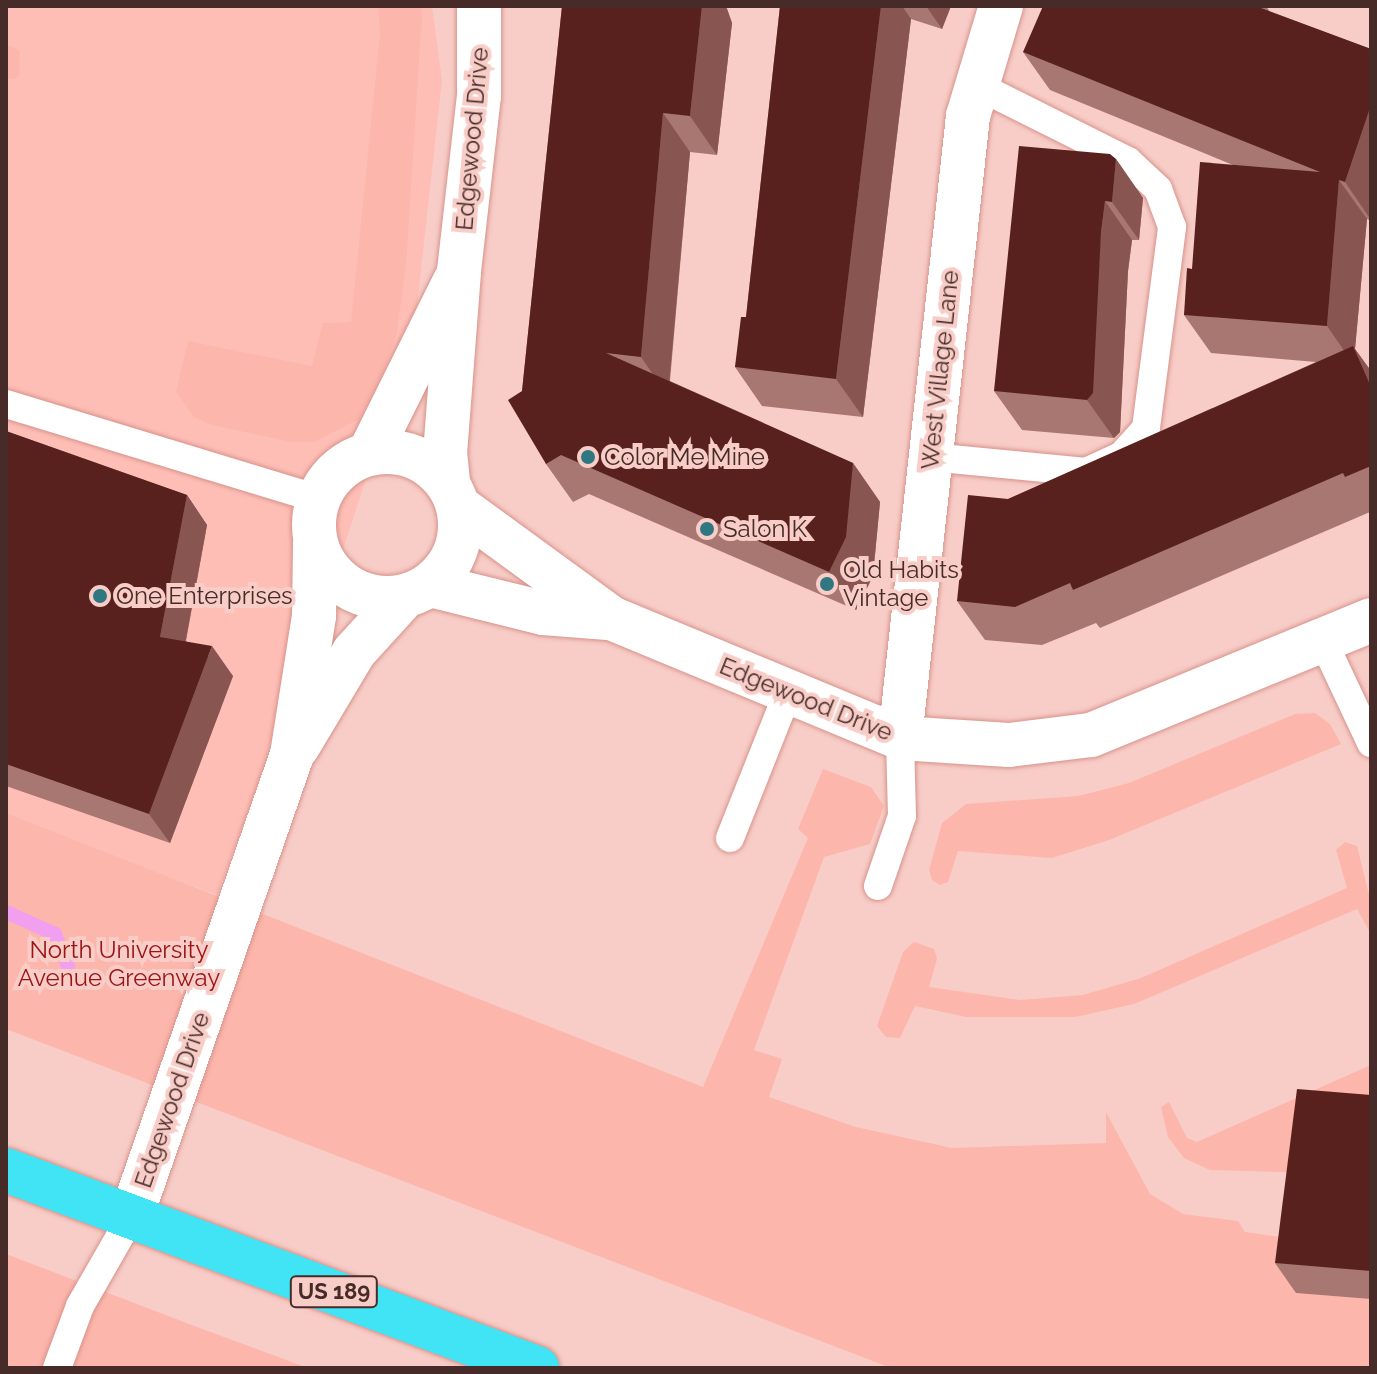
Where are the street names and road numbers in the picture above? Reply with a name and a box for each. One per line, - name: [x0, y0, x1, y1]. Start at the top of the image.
- street label: Edgewood Drive: [450, 46, 494, 232]
- street label: West Village Lane: [915, 268, 965, 472]
- street label: Edgewood Drive: [715, 651, 897, 747]
- street label: Edgewood Drive: [128, 1008, 216, 1192]
- road number: US 189: [288, 1274, 380, 1310]

